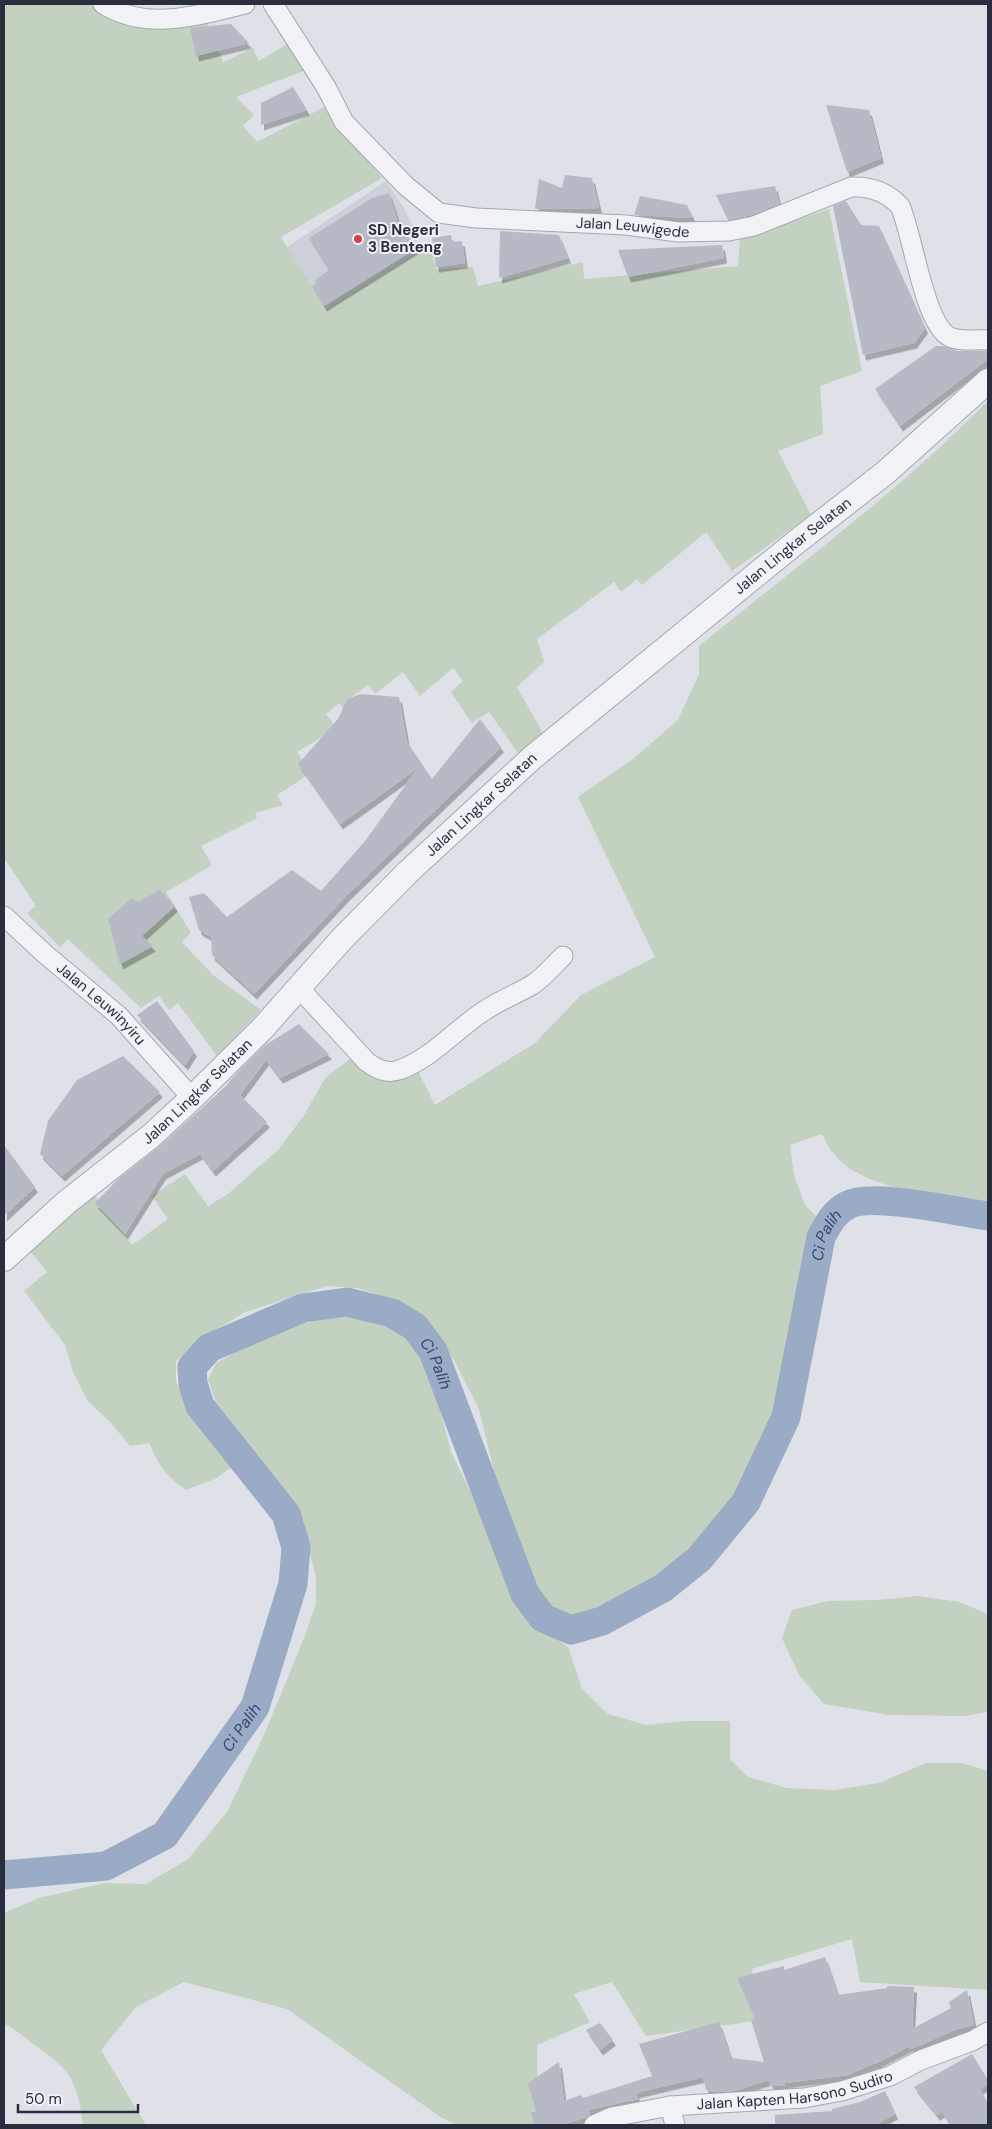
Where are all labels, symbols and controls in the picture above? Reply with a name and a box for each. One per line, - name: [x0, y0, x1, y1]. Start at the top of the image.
- street label: Jalan Leuwigede: [575, 213, 690, 242]
- place label: SD Negeri 3 Benteng: [368, 220, 442, 257]
- marker: SD Negeri 3 Benteng: [352, 233, 364, 245]
- street label: Jalan Lingkar Selatan: [730, 493, 855, 599]
- street label: Jalan Lingkar Selatan: [421, 748, 541, 861]
- street label: Jalan Leuwinyiru: [52, 958, 150, 1049]
- street label: Jalan Lingkar Selatan: [138, 1034, 257, 1149]
- water label: Ci Palih: [807, 1205, 846, 1263]
- water label: Ci Palih: [415, 1333, 457, 1392]
- water label: Ci Palih: [217, 1699, 266, 1756]
- street label: Jalan Kapten Harsono Sudiro: [696, 2066, 895, 2114]
- scale bar: [18, 2082, 138, 2114]
- text: 50 m: [25, 2089, 62, 2109]

